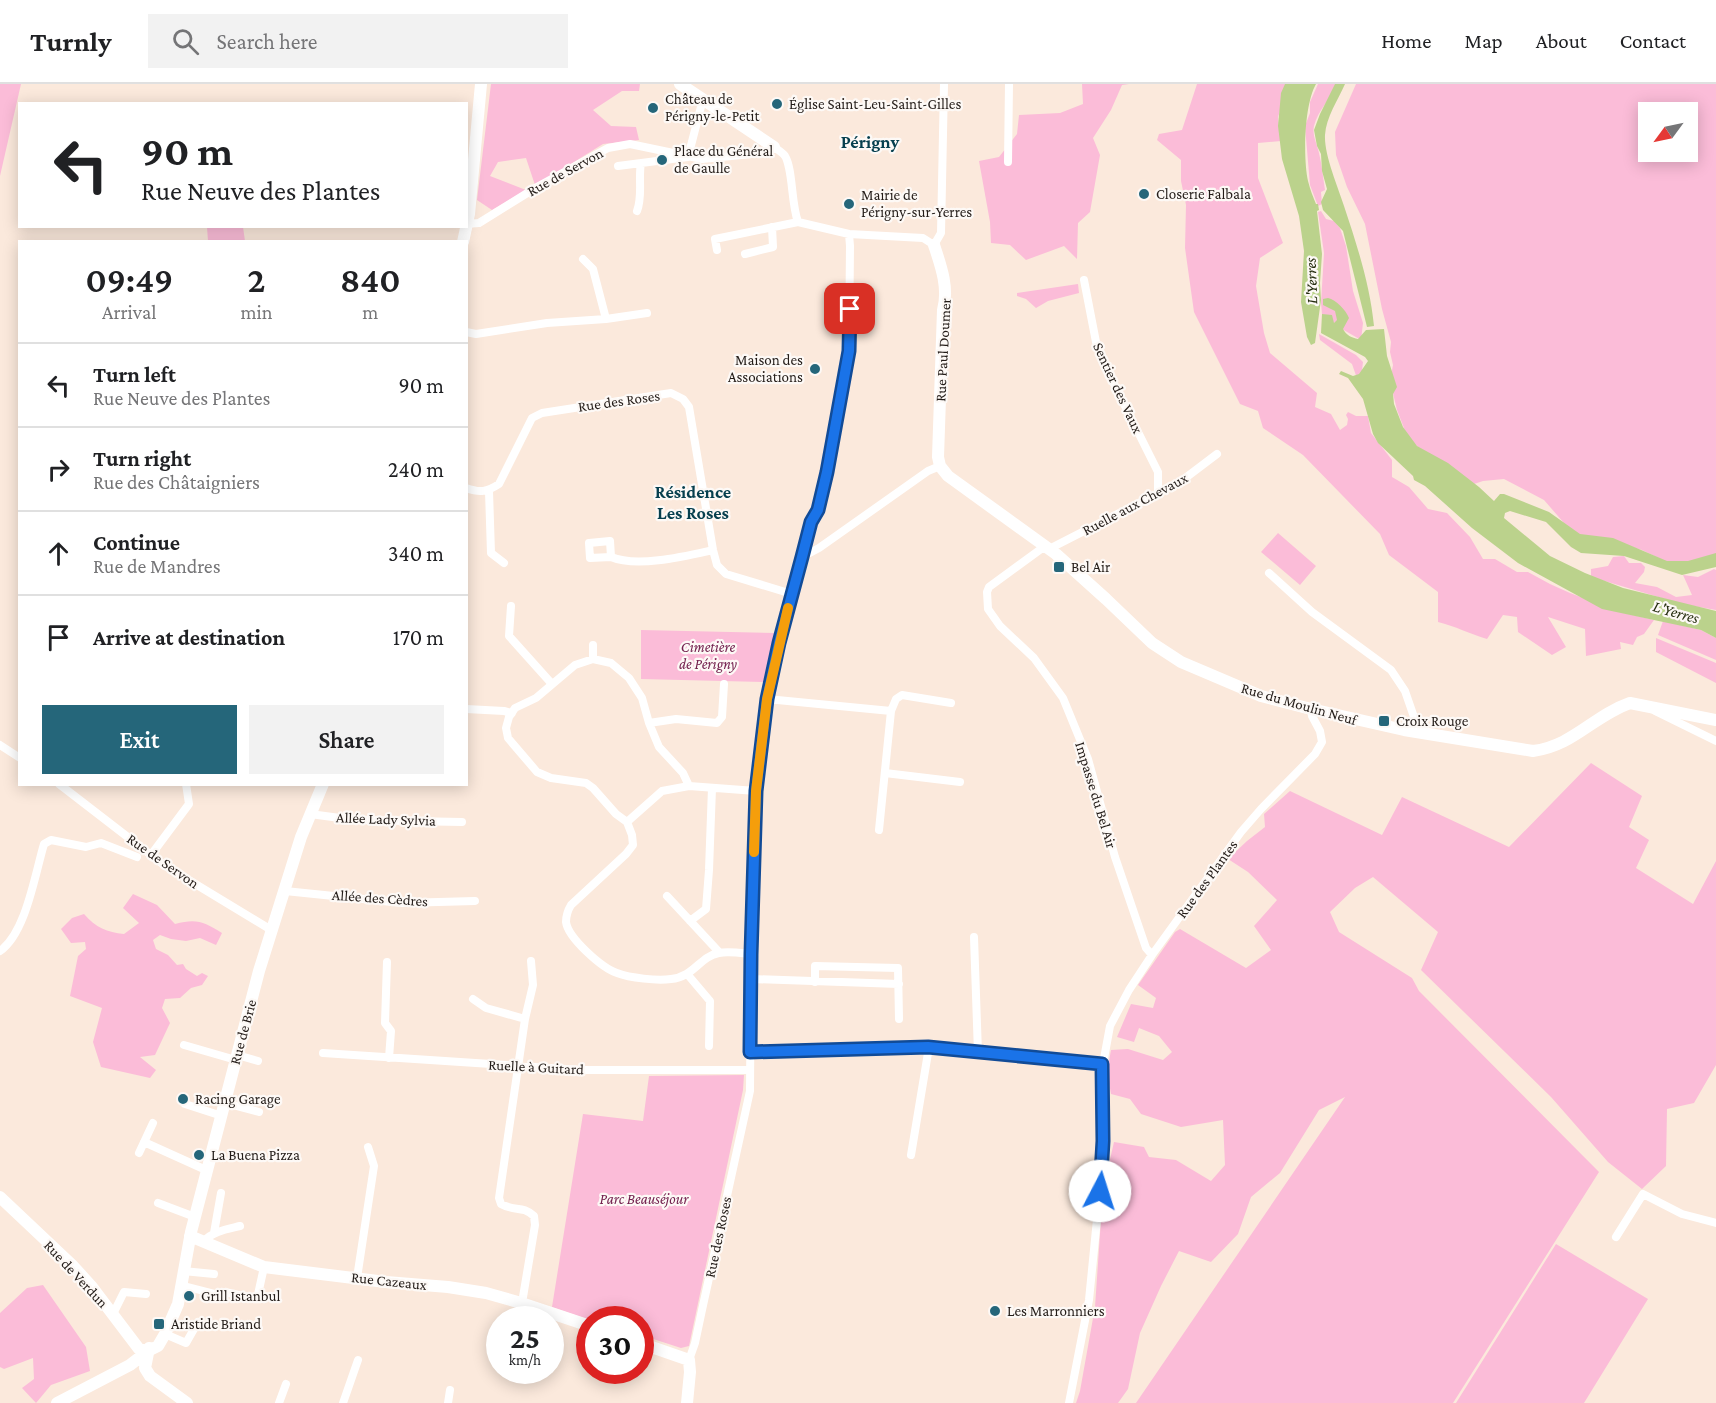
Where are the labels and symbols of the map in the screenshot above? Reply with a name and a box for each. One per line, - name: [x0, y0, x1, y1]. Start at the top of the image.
- place label: Château de Périgny-le-Petit: [665, 91, 760, 125]
- place label: Église Saint-Leu-Saint-Gilles: [789, 96, 961, 113]
- marker: Église Saint-Leu-Saint-Gilles: [770, 97, 784, 111]
- marker: Château de Périgny-le-Petit: [646, 101, 660, 115]
- north arrow: [1638, 102, 1698, 162]
- district label: Périgny: [841, 132, 899, 152]
- place label: Place du Général de Gaulle: [674, 143, 773, 176]
- street label: Rue de Servon: [524, 145, 606, 199]
- marker: Place du Général de Gaulle: [655, 153, 669, 167]
- place label: Closerie Falbala: [1156, 186, 1251, 202]
- place label: Mairie de Périgny-sur-Yerres: [861, 187, 972, 221]
- marker: Closerie Falbala: [1137, 187, 1151, 201]
- marker: Mairie de Périgny-sur-Yerres: [842, 197, 856, 211]
- water label: L'Yerres: [1302, 257, 1320, 305]
- pin: [824, 283, 875, 334]
- street label: Rue Paul Doumer: [932, 297, 954, 402]
- street label: Sentier des Vaux: [1090, 340, 1146, 436]
- place label: Maison des Associations: [728, 352, 803, 385]
- marker: Maison des Associations: [808, 362, 822, 376]
- street label: Rue des Roses: [577, 387, 661, 415]
- street label: Ruelle aux Chevaux: [1080, 469, 1190, 539]
- district label: Résidence Les Roses: [655, 482, 731, 523]
- place label: Bel Air: [1071, 559, 1111, 575]
- marker: Bel Air: [1052, 560, 1066, 574]
- water label: L'Yerres: [1651, 597, 1701, 627]
- park label: Cimetière de Périgny: [679, 639, 737, 673]
- street label: Rue du Moulin Neuf: [1239, 680, 1360, 729]
- place label: Croix Rouge: [1396, 713, 1469, 730]
- marker: Croix Rouge: [1377, 714, 1391, 728]
- street label: Impasse du Bel Air: [1071, 740, 1120, 851]
- street label: Allée Lady Sylvia: [336, 809, 436, 830]
- street label: Rue de Servon: [124, 830, 202, 892]
- street label: Rue des Plantes: [1173, 837, 1241, 921]
- street label: Allée des Cèdres: [331, 887, 429, 909]
- street label: Rue de Brie: [227, 997, 259, 1066]
- street label: Ruelle à Guitard: [488, 1057, 584, 1078]
- place label: Racing Garage: [195, 1091, 281, 1108]
- marker: Racing Garage: [176, 1092, 190, 1106]
- place label: La Buena Pizza: [211, 1147, 300, 1163]
- marker: La Buena Pizza: [192, 1148, 206, 1162]
- position arrow: [1068, 1159, 1132, 1223]
- park label: Parc Beauséjour: [599, 1191, 689, 1208]
- street label: Rue des Roses: [702, 1195, 734, 1279]
- street label: Rue de Verdun: [41, 1237, 111, 1311]
- street label: Rue Cazeaux: [350, 1269, 428, 1293]
- place label: Grill Istanbul: [201, 1288, 280, 1304]
- marker: Grill Istanbul: [182, 1289, 196, 1303]
- place label: Les Marronniers: [1007, 1303, 1105, 1319]
- marker: Les Marronniers: [988, 1304, 1002, 1318]
- speed limit sign: 30: [576, 1306, 654, 1384]
- place label: Aristide Briand: [171, 1316, 261, 1332]
- marker: Aristide Briand: [152, 1317, 166, 1331]

